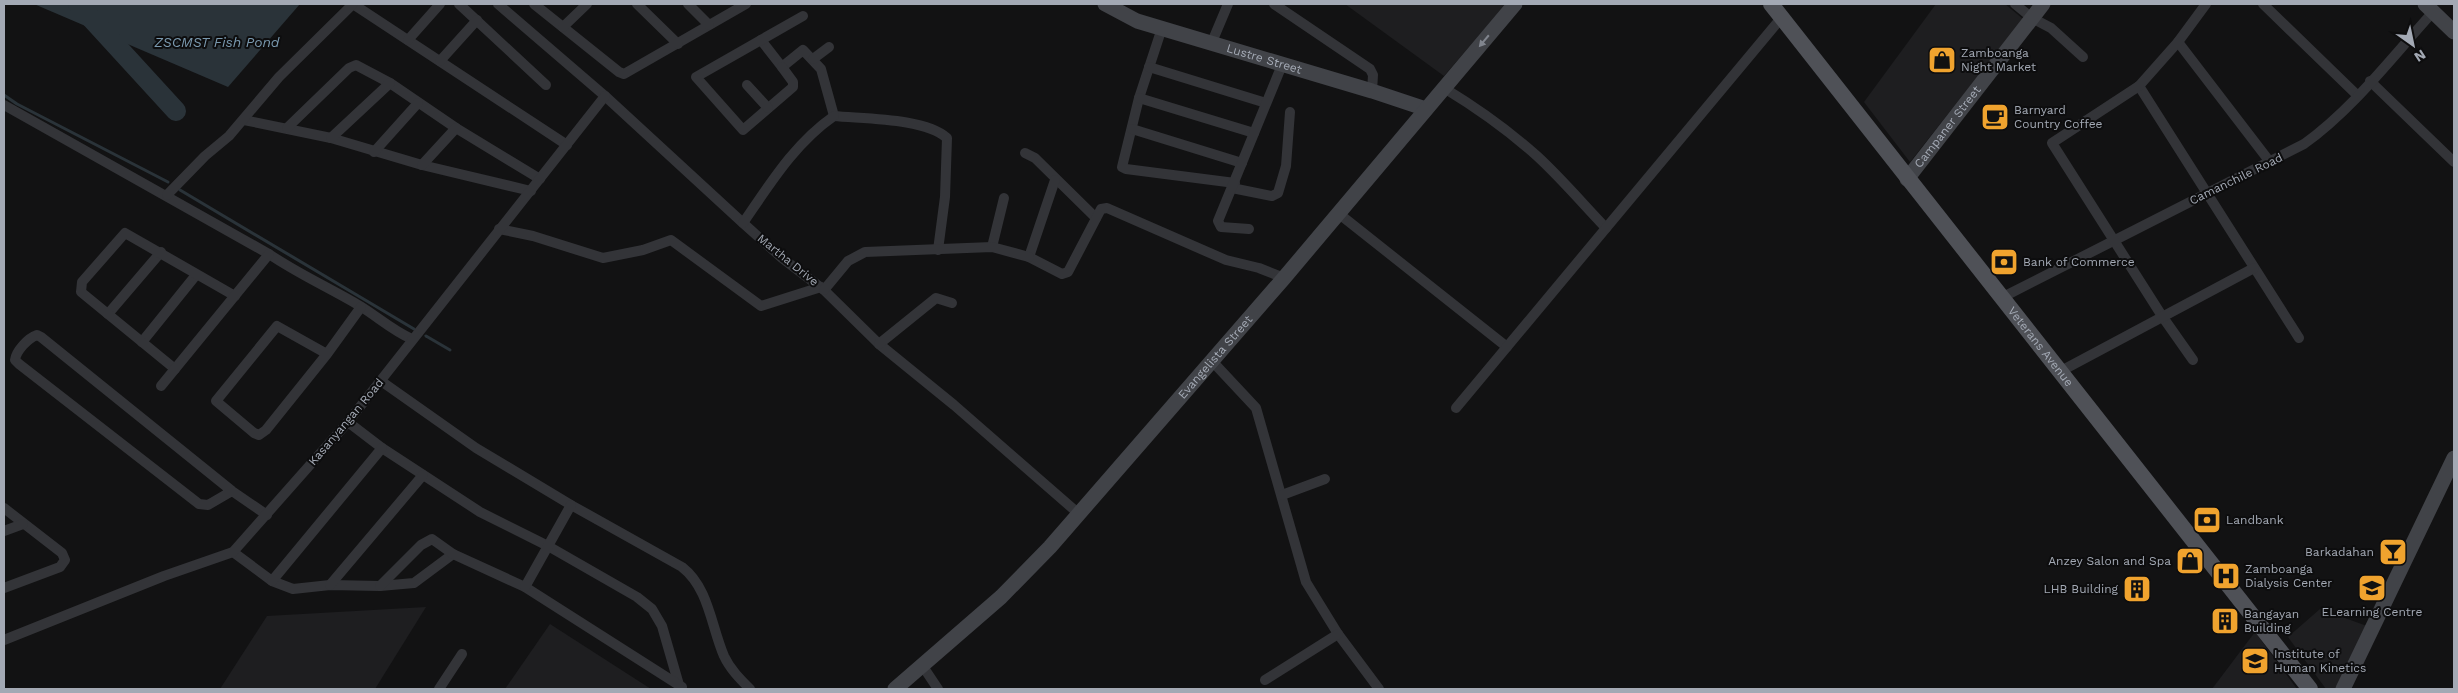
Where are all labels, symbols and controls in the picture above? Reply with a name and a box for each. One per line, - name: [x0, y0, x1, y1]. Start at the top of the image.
- north arrow: [2388, 20, 2438, 70]
- water label: ZSCMST Fish Pond: [153, 34, 280, 50]
- one-way arrow: [1478, 34, 1489, 47]
- street label: Lustre Street: [1225, 41, 1303, 77]
- shop icon: Zamboanga Night Market: [1927, 45, 1957, 75]
- place label: Zamboanga Night Market: [1961, 46, 2036, 74]
- text: N: [2411, 46, 2429, 65]
- street label: Campaner Street: [1911, 83, 1984, 171]
- cafe icon: Barnyard Country Coffee: [1980, 102, 2010, 132]
- place label: Barnyard Country Coffee: [2014, 103, 2103, 131]
- street label: Camanchile Road: [2187, 150, 2285, 208]
- street label: Martha Drive: [755, 231, 821, 289]
- bank icon: Bank of Commerce: [1989, 247, 2019, 277]
- place label: Bank of Commerce: [2023, 255, 2135, 269]
- street label: Veterans Avenue: [2005, 304, 2076, 389]
- street label: Evangelista Street: [1175, 313, 1255, 402]
- street label: Kasanyangan Road: [306, 376, 386, 468]
- bank icon: Landbank: [2192, 505, 2222, 535]
- place label: Landbank: [2226, 513, 2284, 527]
- bar icon: Barkadahan: [2378, 537, 2408, 567]
- place label: Barkadahan: [2305, 545, 2374, 559]
- shop icon: Anzey Salon and Spa: [2175, 546, 2205, 576]
- place label: Anzey Salon and Spa: [2048, 554, 2171, 568]
- hospital icon: Zamboanga Dialysis Center: [2211, 561, 2241, 591]
- place label: Zamboanga Dialysis Center: [2245, 562, 2332, 590]
- school or university icon: ELearning Centre: [2357, 573, 2387, 603]
- building icon: LHB Building: [2122, 574, 2152, 604]
- place label: LHB Building: [2043, 582, 2119, 596]
- place label: ELearning Centre: [2322, 605, 2423, 619]
- building icon: Bangayan Building: [2210, 606, 2240, 636]
- place label: Bangayan Building: [2244, 607, 2299, 635]
- school or university icon: Institute of Human Kinetics: [2240, 646, 2270, 676]
- place label: Institute of Human Kinetics: [2274, 647, 2366, 675]

